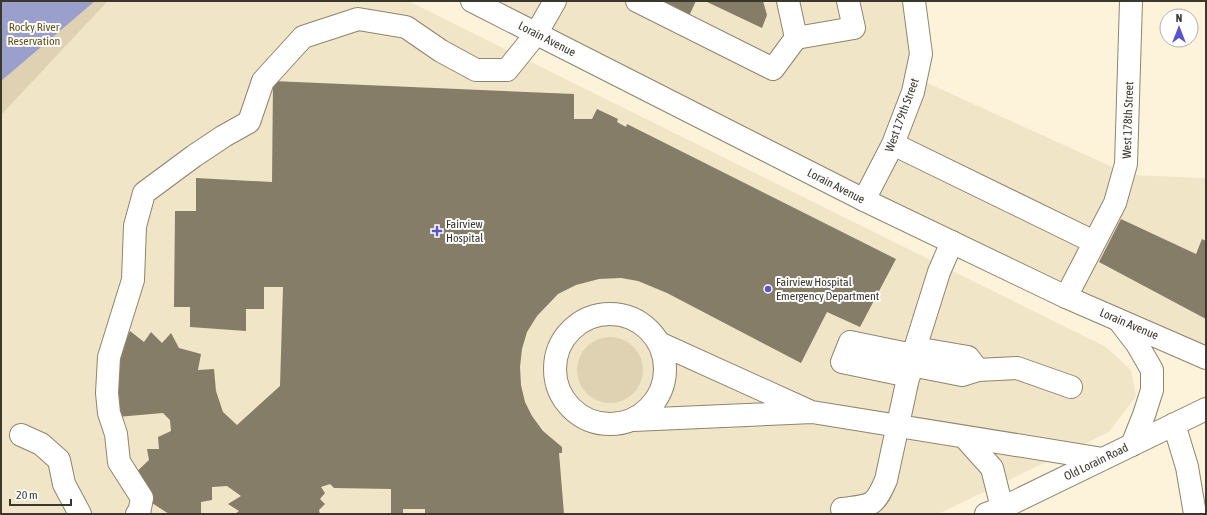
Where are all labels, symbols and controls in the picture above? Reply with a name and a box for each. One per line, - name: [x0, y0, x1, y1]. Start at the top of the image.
- north arrow: [1159, 8, 1199, 48]
- text: N: [1176, 12, 1182, 24]
- street label: Lorain Avenue: [516, 19, 578, 59]
- park label: Rocky River Reservation: [8, 20, 60, 48]
- street label: West 179th Street: [882, 76, 922, 154]
- street label: West 178th Street: [1120, 81, 1136, 159]
- street label: Lorain Avenue: [805, 166, 867, 206]
- place label: Fairview Hospital: [446, 217, 484, 245]
- marker: Fairview Hospital: [431, 225, 443, 237]
- place label: Fairview Hospital Emergency Department: [776, 275, 880, 303]
- marker: Fairview Hospital Emergency Department: [763, 284, 773, 294]
- street label: Lorain Avenue: [1097, 305, 1161, 343]
- street label: Old Lorain Road: [1062, 440, 1130, 484]
- scale bar: [10, 481, 71, 507]
- text: 20 m: [16, 488, 38, 502]

